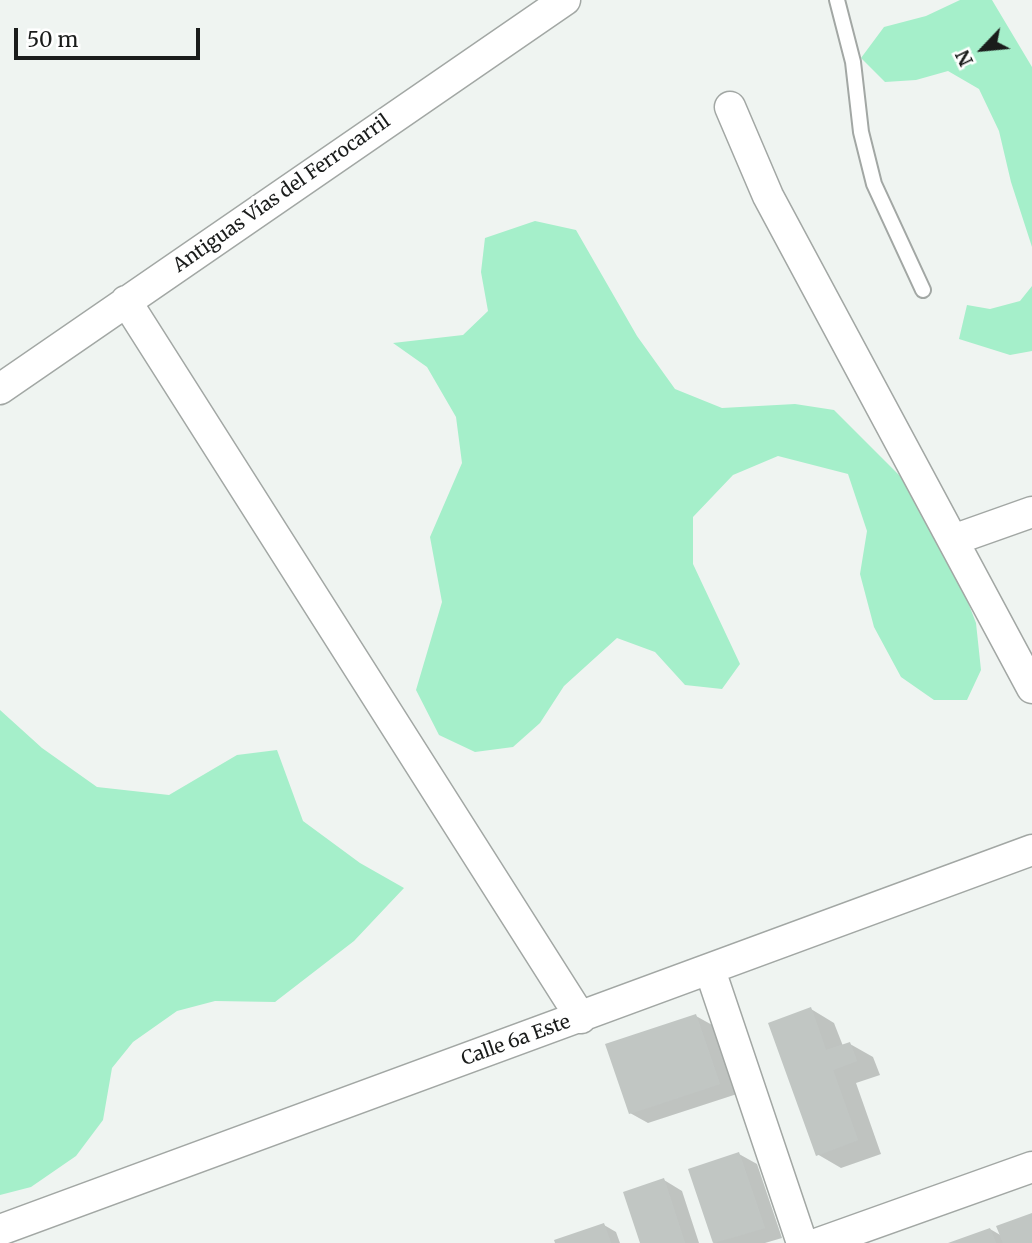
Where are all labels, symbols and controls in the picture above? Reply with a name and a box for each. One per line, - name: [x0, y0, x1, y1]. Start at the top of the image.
- scale bar: [18, 14, 203, 58]
- north arrow: [948, 14, 1018, 84]
- text: 50 m: [27, 26, 78, 53]
- text: N: [950, 46, 978, 70]
- street label: Antiguas Vías del Ferrocarril: [169, 110, 395, 278]
- street label: Calle 6a Este: [458, 1011, 574, 1071]

